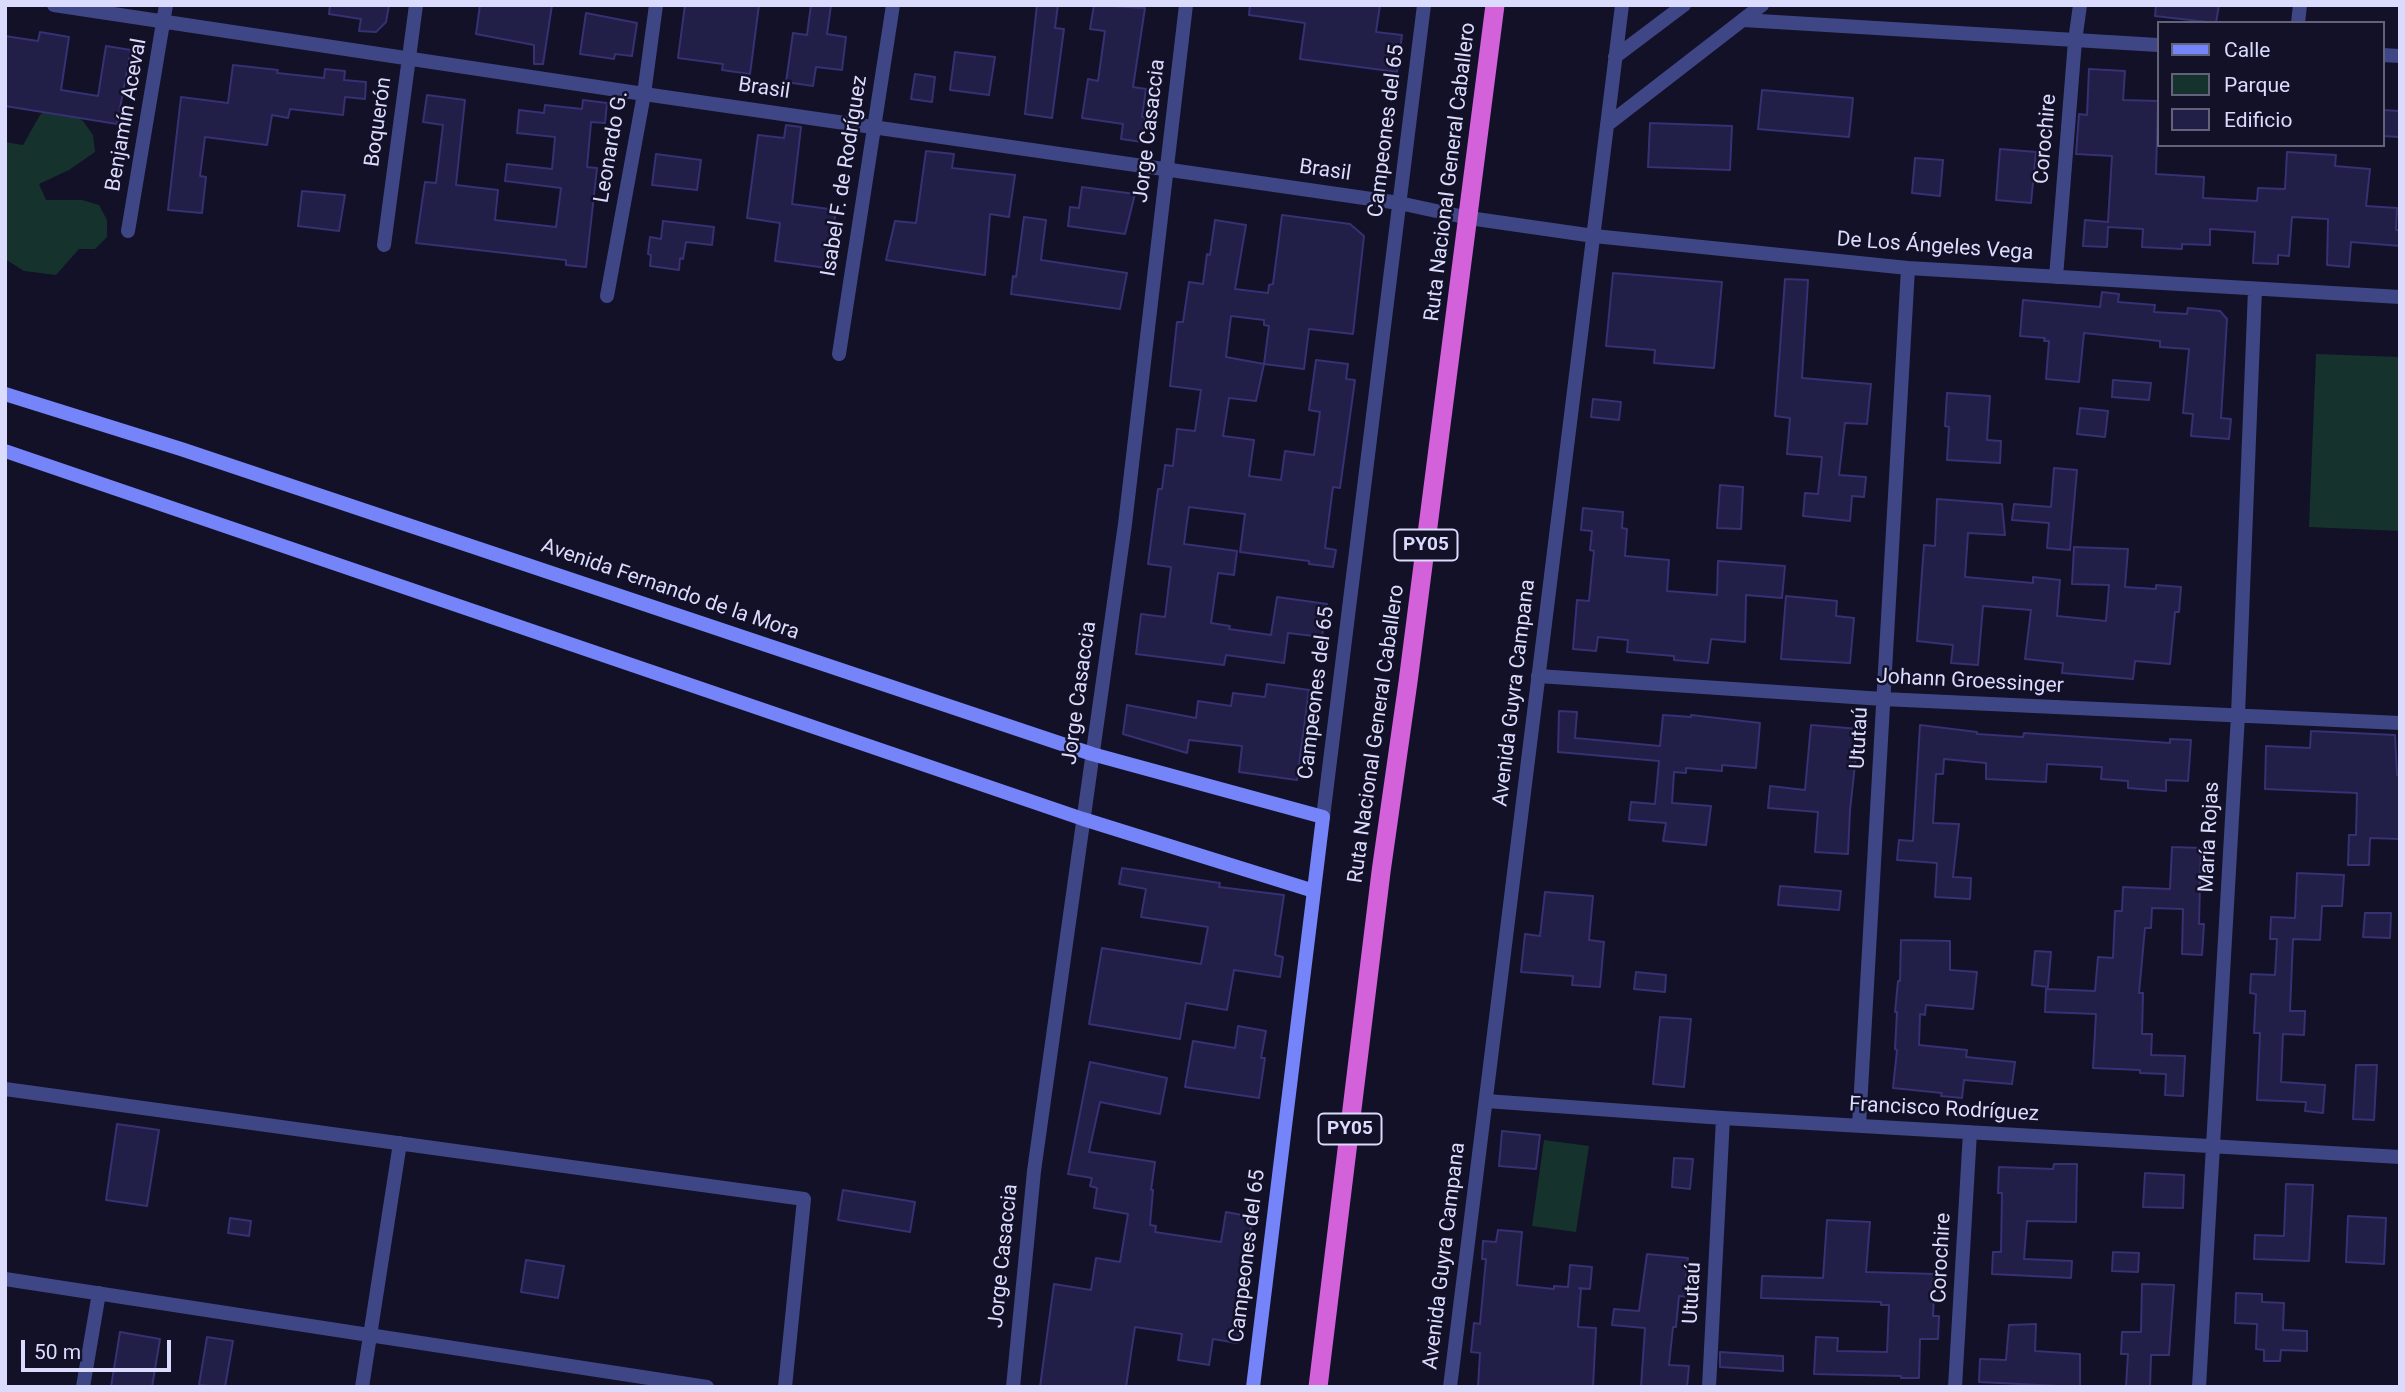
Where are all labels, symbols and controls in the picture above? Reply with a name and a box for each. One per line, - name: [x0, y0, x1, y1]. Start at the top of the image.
- street label: Ruta Nacional General Caballero: [1420, 21, 1482, 323]
- legend: [2156, 21, 2384, 147]
- street label: Benjamín Aceval: [101, 37, 153, 193]
- text: Calle: [2224, 38, 2270, 62]
- street label: Campeones del 65: [1364, 43, 1410, 219]
- street label: Jorge Casaccia: [1129, 58, 1171, 204]
- street label: Brasil: [736, 73, 792, 105]
- text: Parque: [2224, 73, 2290, 97]
- street label: Isabel F. de Rodríguez: [817, 74, 873, 278]
- street label: Boquerón: [360, 76, 398, 168]
- street label: Leonardo G.: [590, 89, 634, 205]
- street label: Corochire: [2030, 93, 2062, 185]
- text: Edificio: [2224, 108, 2292, 132]
- street label: Brasil: [1297, 155, 1353, 187]
- street label: De Los Ángeles Vega: [1836, 228, 2034, 266]
- road number: PY05: [1394, 530, 1458, 560]
- street label: Avenida Fernando de la Mora: [538, 534, 802, 646]
- street label: Avenida Guyra Campana: [1489, 578, 1541, 808]
- street label: Ruta Nacional General Caballero: [1344, 583, 1410, 885]
- street label: Campeones del 65: [1294, 605, 1340, 781]
- street label: Jorge Casaccia: [1057, 620, 1103, 766]
- street label: Johann Groessinger: [1876, 665, 2064, 699]
- street label: Ututaú: [1846, 706, 1874, 770]
- street label: María Rojas: [2195, 781, 2225, 893]
- street label: Francisco Rodríguez: [1848, 1092, 2040, 1128]
- road number: PY05: [1318, 1114, 1382, 1144]
- street label: Avenida Guyra Campana: [1419, 1141, 1471, 1371]
- street label: Campeones del 65: [1225, 1168, 1271, 1344]
- street label: Jorge Casaccia: [984, 1183, 1024, 1329]
- street label: Corochire: [1927, 1212, 1957, 1304]
- street label: Ututaú: [1679, 1261, 1707, 1325]
- scale bar: [24, 1326, 175, 1370]
- text: 50 m: [34, 1340, 81, 1364]

